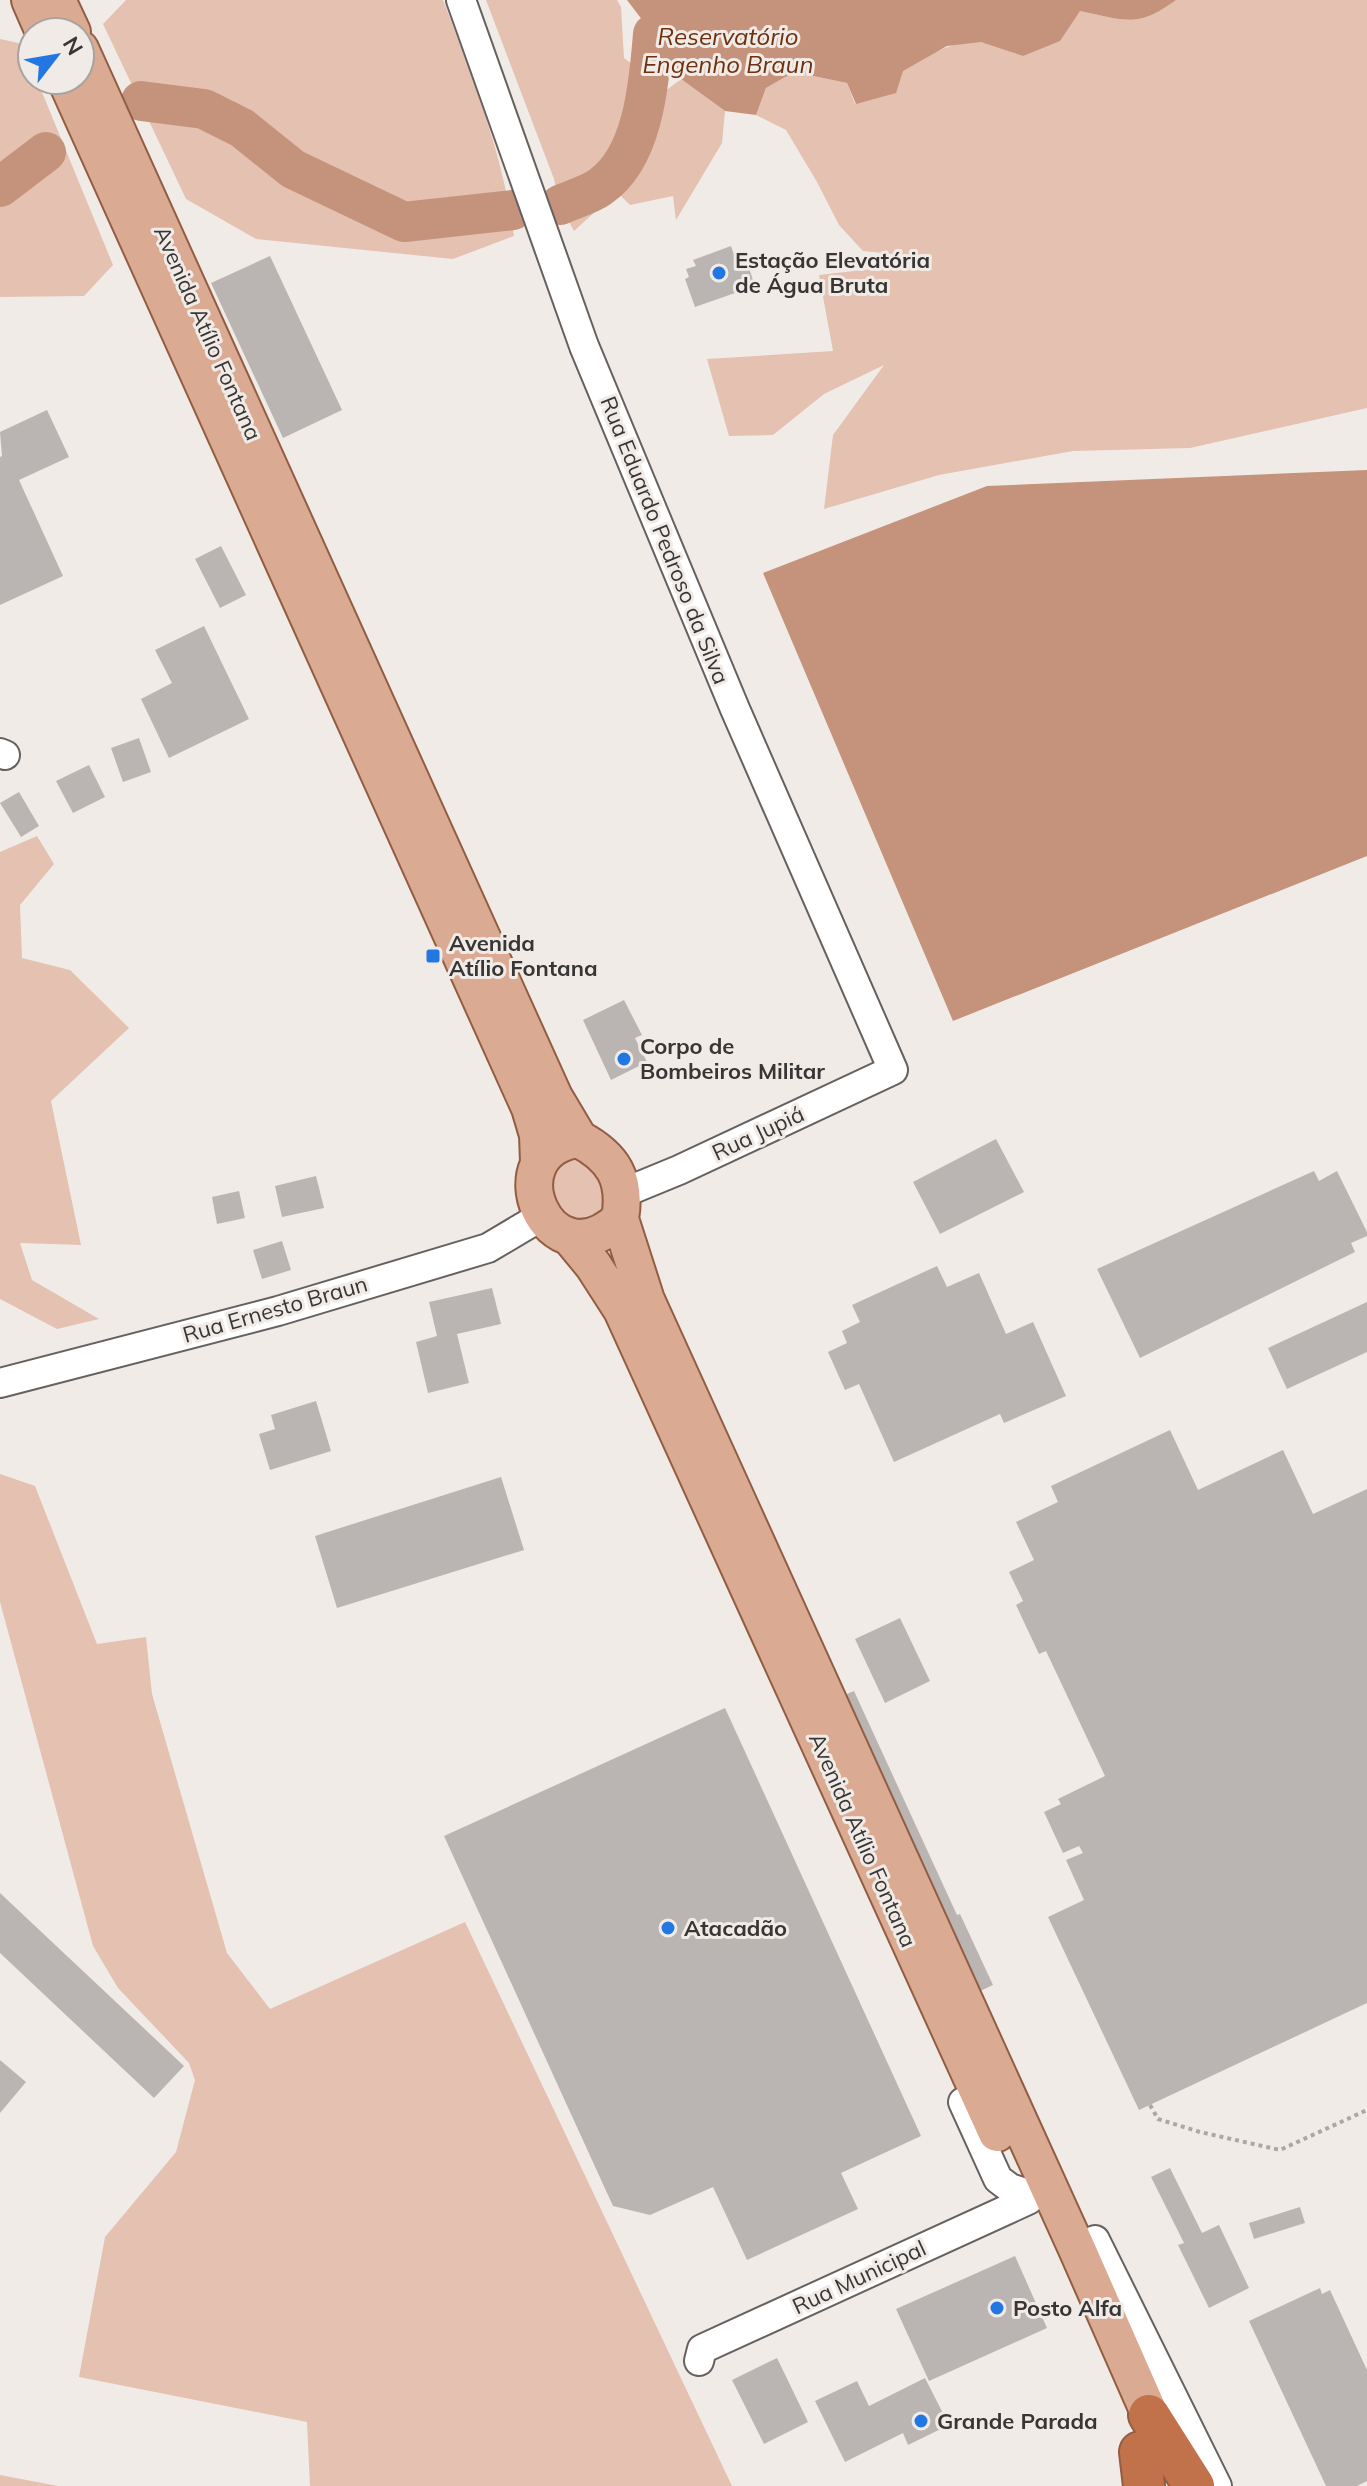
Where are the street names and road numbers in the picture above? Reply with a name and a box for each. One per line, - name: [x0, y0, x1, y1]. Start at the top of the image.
- street label: Avenida Atílio Fontana: [148, 222, 268, 444]
- street label: Rua Eduardo Pedroso da Silva: [594, 392, 736, 688]
- street label: Rua Jupiá: [707, 1100, 809, 1166]
- street label: Rua Ernesto Braun: [179, 1269, 371, 1349]
- street label: Avenida Atílio Fontana: [803, 1729, 923, 1951]
- street label: Rua Municipal: [788, 2234, 930, 2320]

